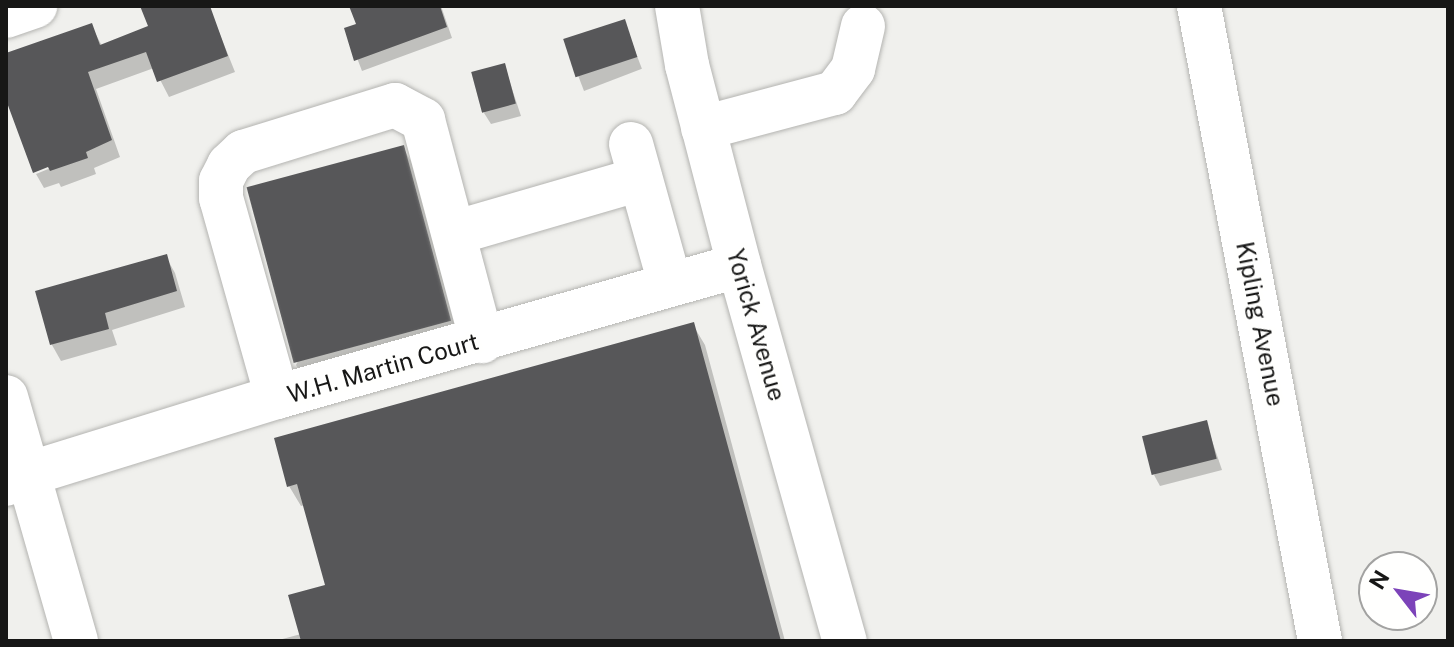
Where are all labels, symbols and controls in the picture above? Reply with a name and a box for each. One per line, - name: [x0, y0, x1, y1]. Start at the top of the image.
- street label: Kipling Avenue: [1230, 239, 1290, 409]
- street label: Yorick Avenue: [721, 246, 791, 404]
- street label: W.H. Martin Court: [284, 327, 482, 409]
- north arrow: [1358, 551, 1438, 631]
- text: N: [1364, 566, 1395, 594]

